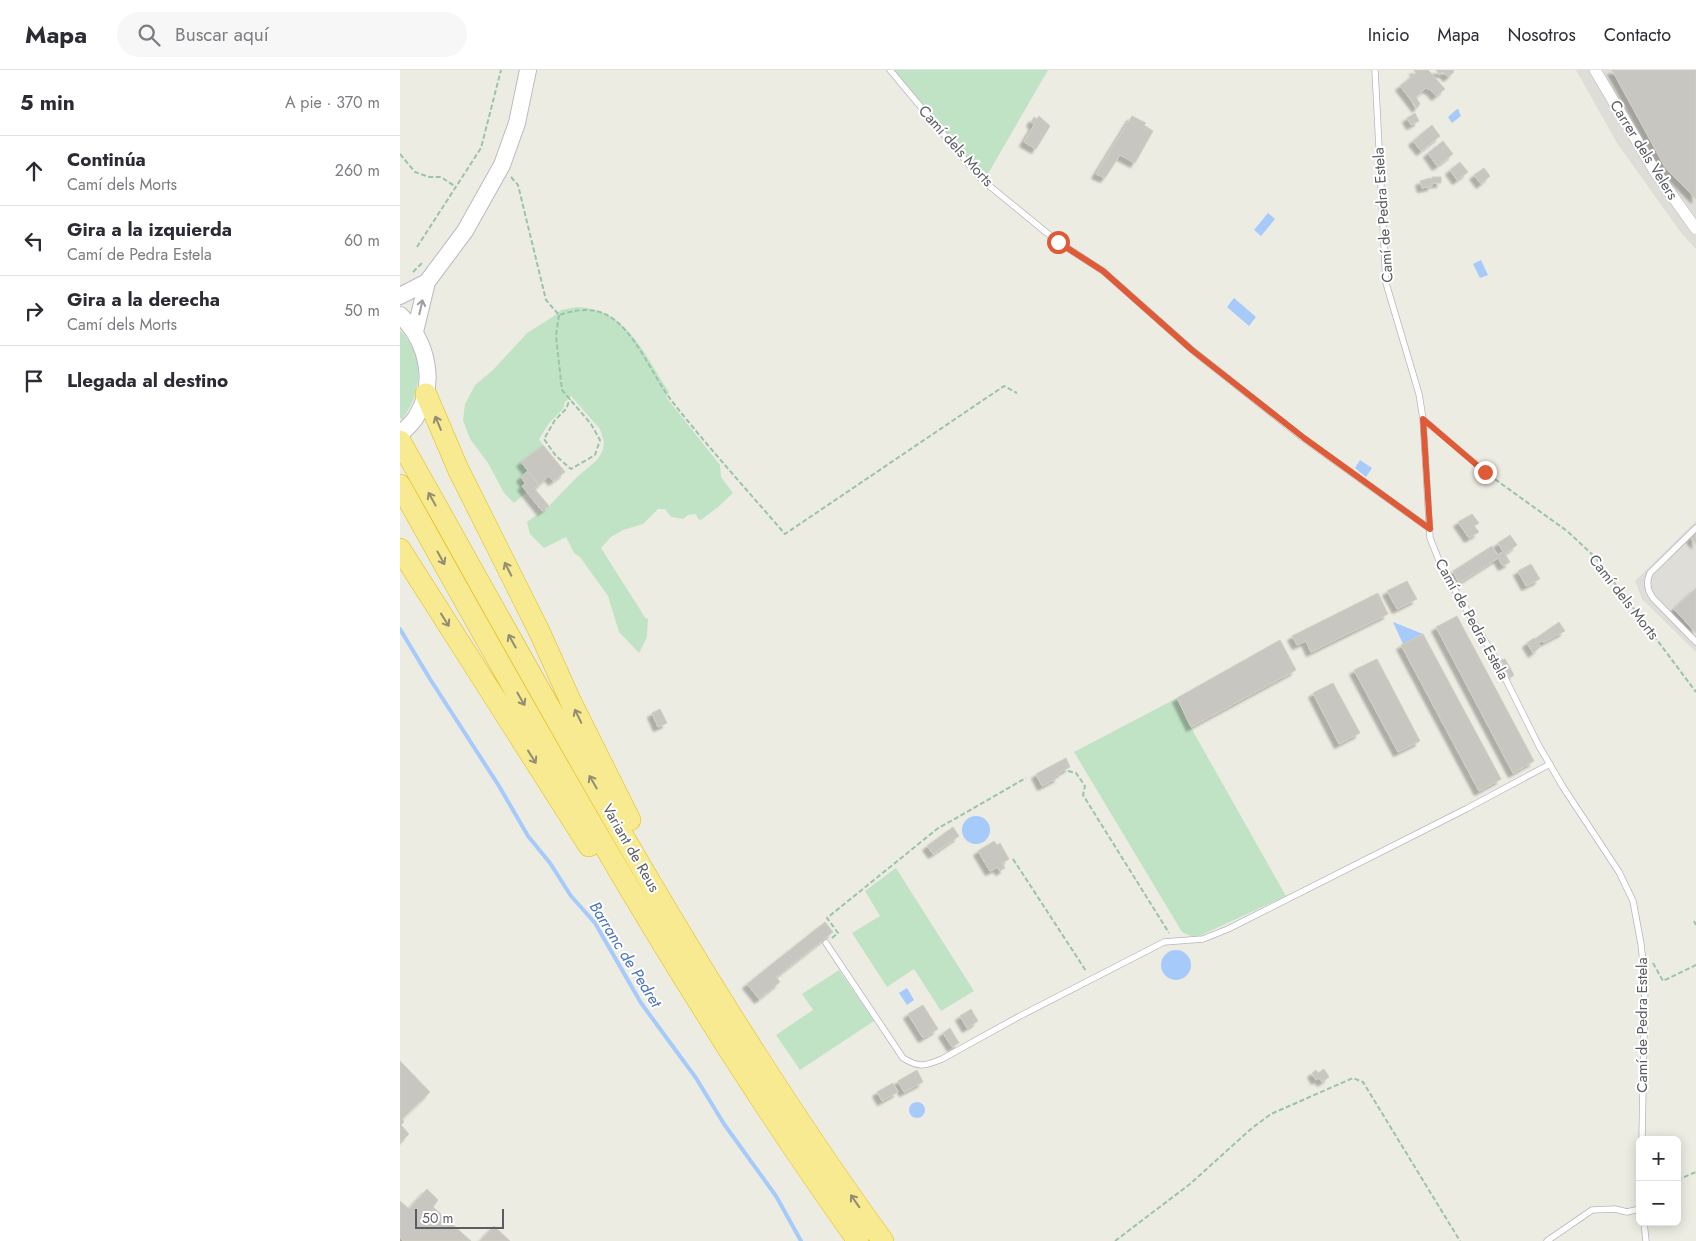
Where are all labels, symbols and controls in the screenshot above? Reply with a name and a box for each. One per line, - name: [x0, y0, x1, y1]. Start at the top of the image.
- search box: [117, 12, 467, 57]
- text: Mapa: [25, 17, 87, 52]
- icon: search: [135, 21, 163, 49]
- text: Buscar aquí: [175, 21, 269, 48]
- text: Inicio: [1368, 22, 1409, 48]
- text: Mapa: [1437, 22, 1479, 48]
- text: Nosotros: [1507, 22, 1576, 48]
- text: Contacto: [1604, 22, 1671, 48]
- text: 5 min: [20, 88, 75, 118]
- text: A pie · 370 m: [285, 91, 380, 114]
- street label: Carrer dels Velers: [1604, 96, 1684, 204]
- street label: Camí dels Morts: [913, 100, 999, 192]
- text: Continúa: [67, 146, 146, 173]
- street label: Camí de Pedra Estela: [1367, 147, 1399, 283]
- icon: ahead: [20, 157, 48, 185]
- text: 260 m: [335, 159, 380, 182]
- text: Camí dels Morts: [67, 173, 177, 196]
- text: Gira a la izquierda: [67, 216, 232, 243]
- icon: left: [20, 227, 48, 255]
- text: 60 m: [344, 229, 380, 252]
- route start: [1047, 231, 1070, 254]
- text: Camí de Pedra Estela: [67, 243, 212, 266]
- text: Gira a la derecha: [67, 286, 220, 313]
- icon: right: [20, 297, 48, 325]
- text: 50 m: [344, 299, 380, 322]
- one-way arrow: [417, 300, 426, 316]
- text: Camí dels Morts: [67, 313, 177, 336]
- icon: arrive: [20, 367, 48, 395]
- text: Llegada al destino: [67, 367, 228, 394]
- one-way arrow: [432, 416, 442, 431]
- route end: [1474, 461, 1497, 484]
- one-way arrow: [427, 492, 437, 507]
- one-way arrow: [436, 550, 446, 565]
- street label: Camí dels Morts: [1584, 550, 1664, 644]
- street label: Camí de Pedra Estela: [1430, 554, 1514, 684]
- one-way arrow: [503, 562, 513, 577]
- one-way arrow: [440, 612, 450, 626]
- one-way arrow: [507, 633, 517, 648]
- one-way arrow: [516, 692, 526, 707]
- one-way arrow: [573, 709, 582, 724]
- one-way arrow: [527, 749, 537, 763]
- one-way arrow: [587, 775, 597, 789]
- street label: Variant de Reus: [597, 800, 665, 896]
- water label: Barranc de Pedret: [584, 897, 668, 1013]
- street label: Camí de Pedra Estela: [1631, 957, 1653, 1093]
- map controls: [1636, 1136, 1681, 1226]
- button: +: [1636, 1136, 1681, 1181]
- button: −: [1636, 1181, 1681, 1226]
- one-way arrow: [850, 1195, 860, 1209]
- scale bar: [415, 1206, 504, 1229]
- text: 50 m: [422, 1208, 453, 1228]

